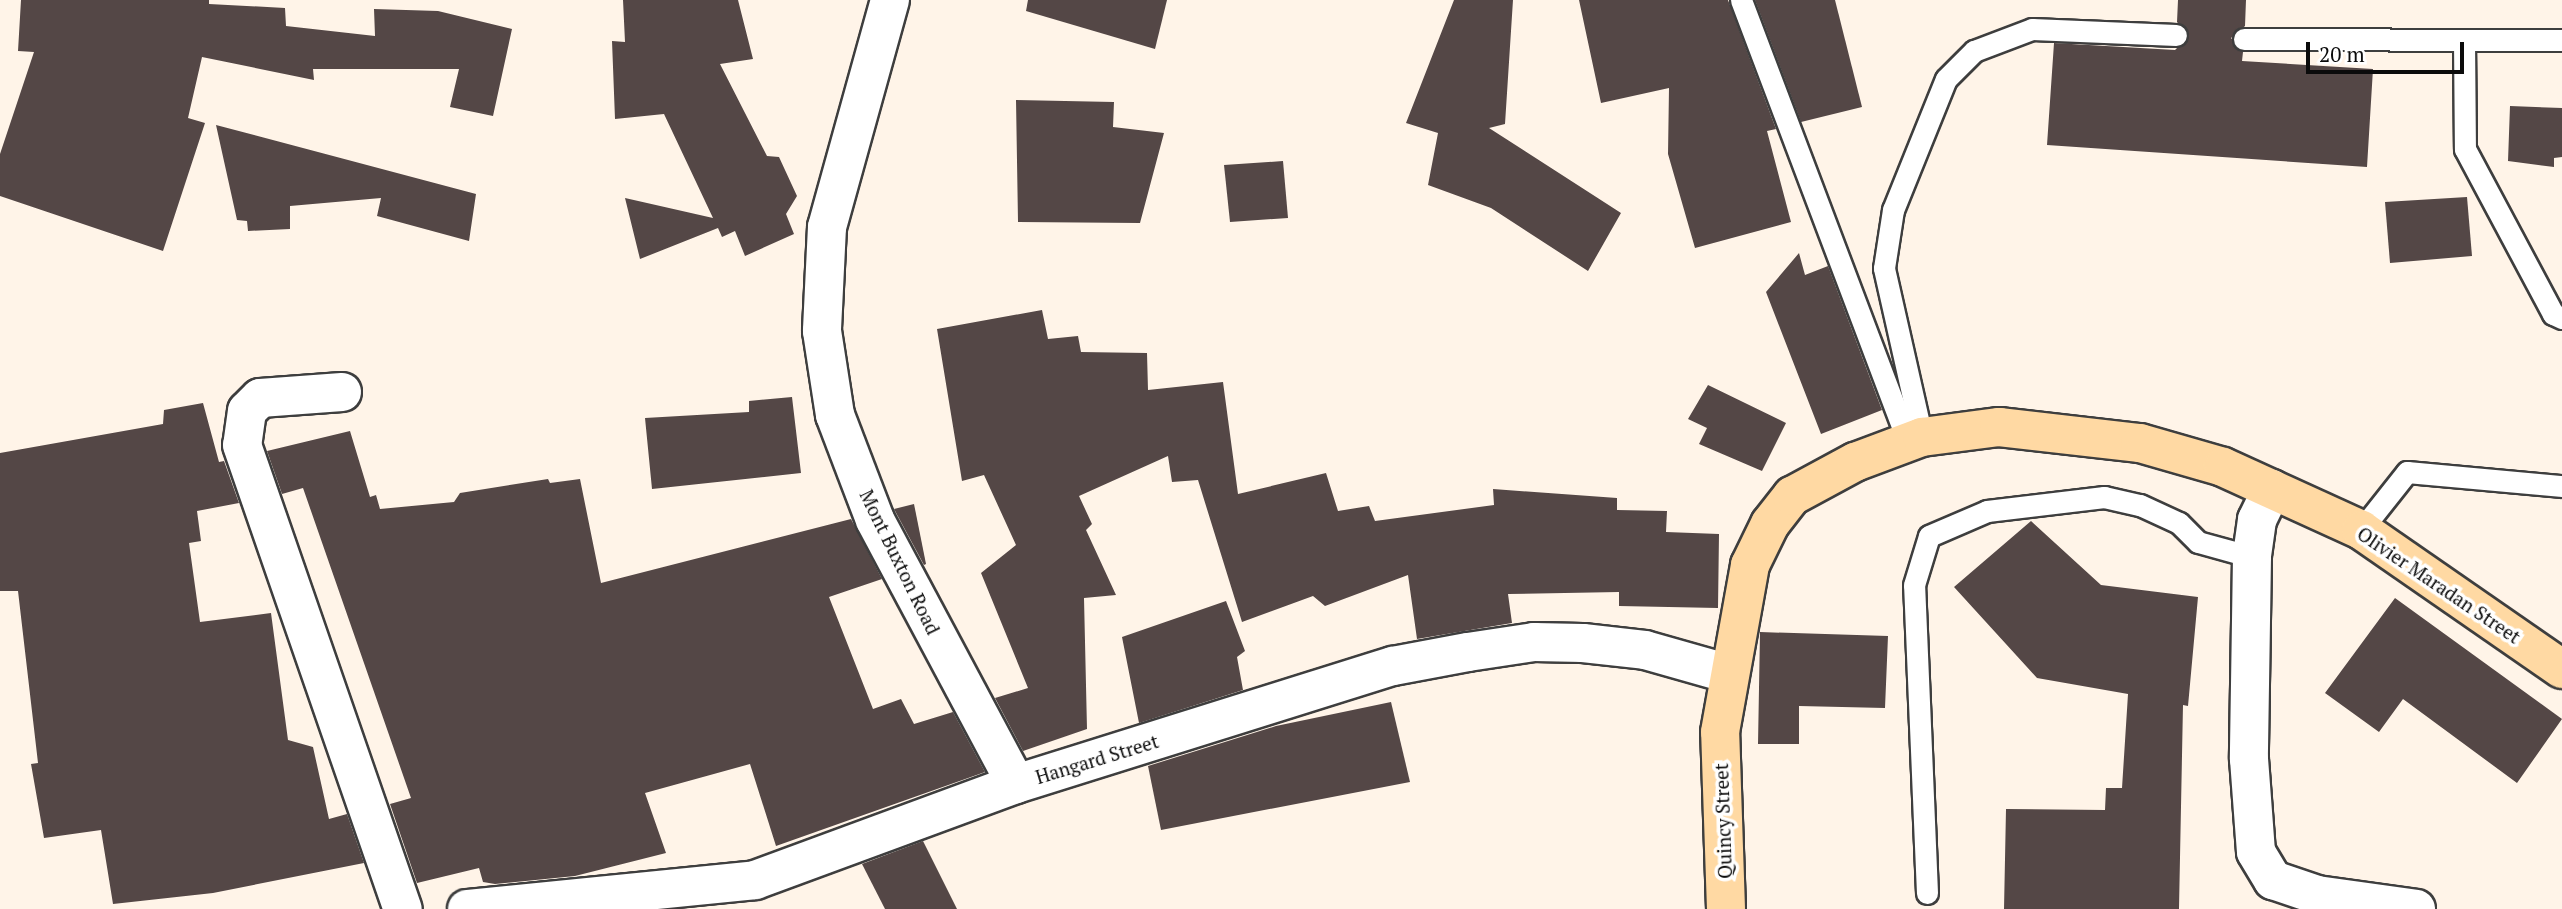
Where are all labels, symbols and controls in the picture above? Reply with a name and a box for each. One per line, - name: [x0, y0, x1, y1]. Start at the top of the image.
- scale bar: [2310, 28, 2468, 72]
- text: 20 m: [2319, 40, 2365, 68]
- street label: Mont Buxton Road: [855, 486, 945, 638]
- street label: Olivier Maradan Street: [2353, 522, 2525, 648]
- street label: Hangard Street: [1033, 729, 1161, 789]
- street label: Quincy Street: [1710, 763, 1736, 879]

